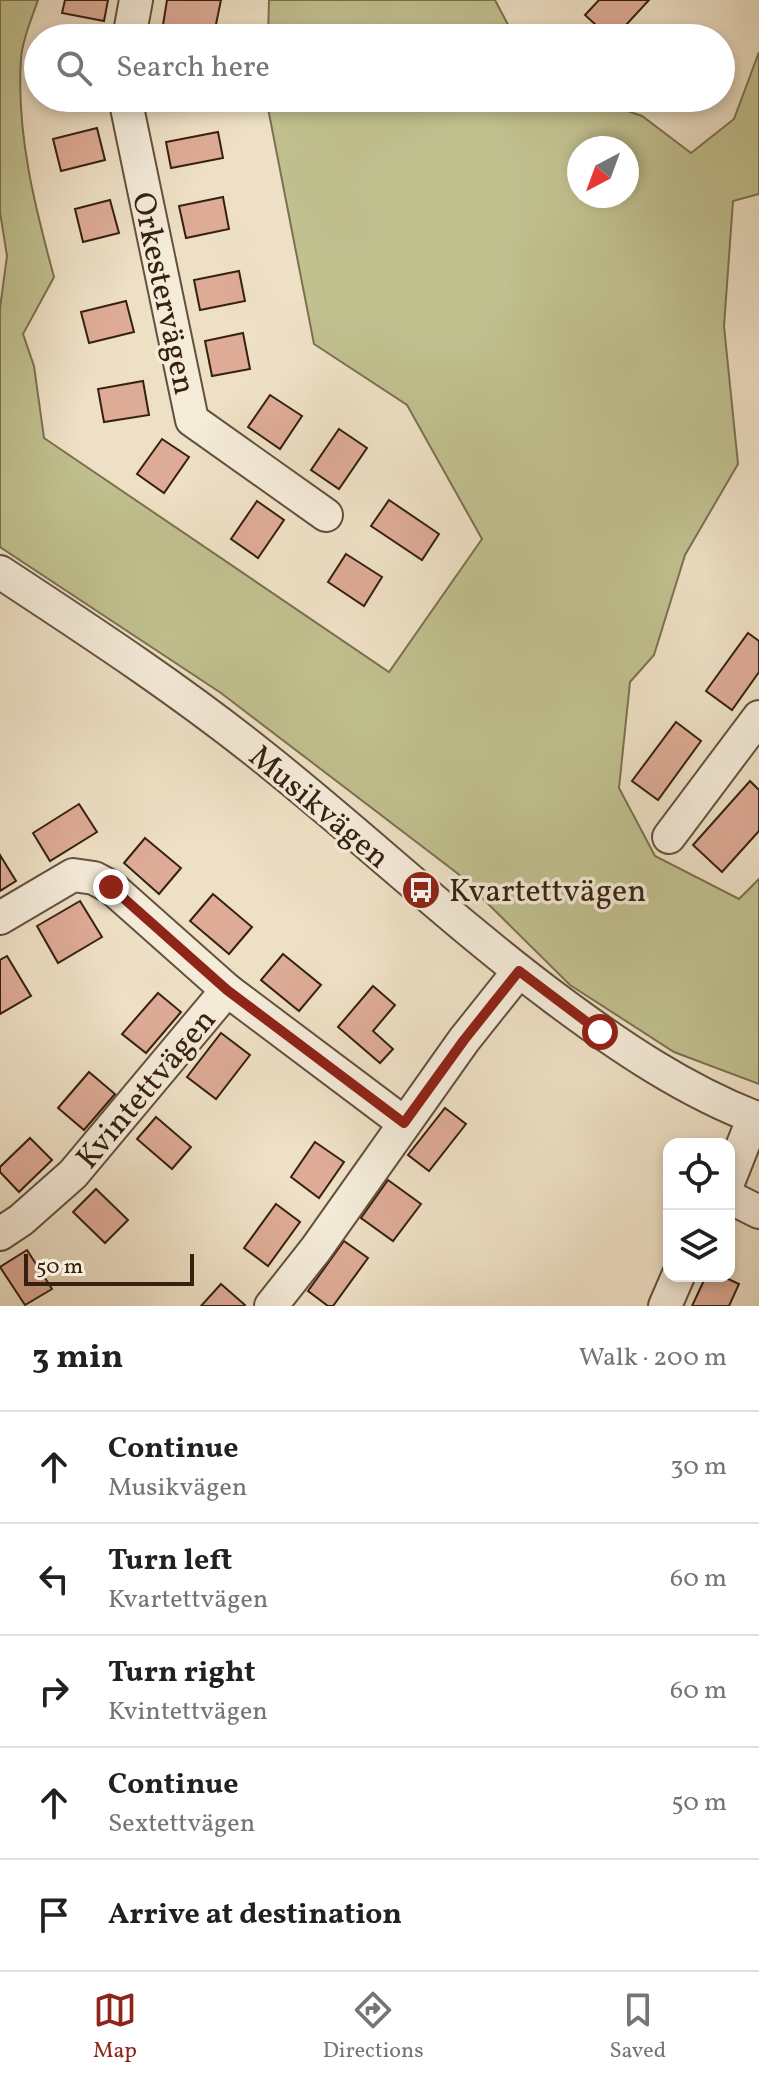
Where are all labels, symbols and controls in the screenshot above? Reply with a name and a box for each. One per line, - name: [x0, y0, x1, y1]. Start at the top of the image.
- search box: [24, 24, 735, 112]
- icon: search: [52, 46, 96, 90]
- text: Search here: [116, 47, 270, 89]
- north arrow: [567, 136, 639, 208]
- street label: Orkestervägen: [119, 189, 205, 399]
- street label: Musikvägen: [238, 736, 398, 880]
- route end: [93, 869, 129, 905]
- bus stop icon: Kvartettvägen: [400, 869, 442, 911]
- place label: Kvartettvägen: [449, 871, 646, 915]
- street label: Kvintettvägen: [67, 1000, 227, 1179]
- route start: [582, 1014, 618, 1050]
- map controls: [663, 1138, 735, 1282]
- button: locate: [663, 1138, 735, 1210]
- button: layers: [663, 1210, 735, 1282]
- scale bar: [24, 1250, 194, 1286]
- text: 50 m: [36, 1252, 83, 1283]
- text: 3 min: [32, 1335, 123, 1382]
- text: Walk · 200 m: [579, 1340, 727, 1376]
- text: Continue: [108, 1428, 239, 1470]
- icon: ahead: [32, 1445, 76, 1489]
- text: 30 m: [670, 1449, 727, 1485]
- text: Musikvägen: [108, 1470, 247, 1506]
- text: Turn left: [108, 1540, 232, 1582]
- icon: left: [32, 1557, 76, 1601]
- text: 60 m: [670, 1561, 727, 1597]
- text: Kvartettvägen: [108, 1582, 268, 1618]
- text: Turn right: [108, 1652, 256, 1694]
- icon: right: [32, 1669, 76, 1713]
- text: 60 m: [670, 1673, 727, 1709]
- text: Kvintettvägen: [108, 1694, 268, 1730]
- text: Continue: [108, 1764, 239, 1806]
- icon: ahead: [32, 1781, 76, 1825]
- text: 50 m: [671, 1785, 727, 1821]
- text: Sextettvägen: [108, 1806, 255, 1842]
- icon: arrive: [32, 1893, 76, 1937]
- text: Arrive at destination: [108, 1894, 402, 1936]
- tab: Map: [93, 1988, 137, 2067]
- tab: Directions: [323, 1988, 424, 2067]
- tab: Saved: [609, 1988, 666, 2067]

